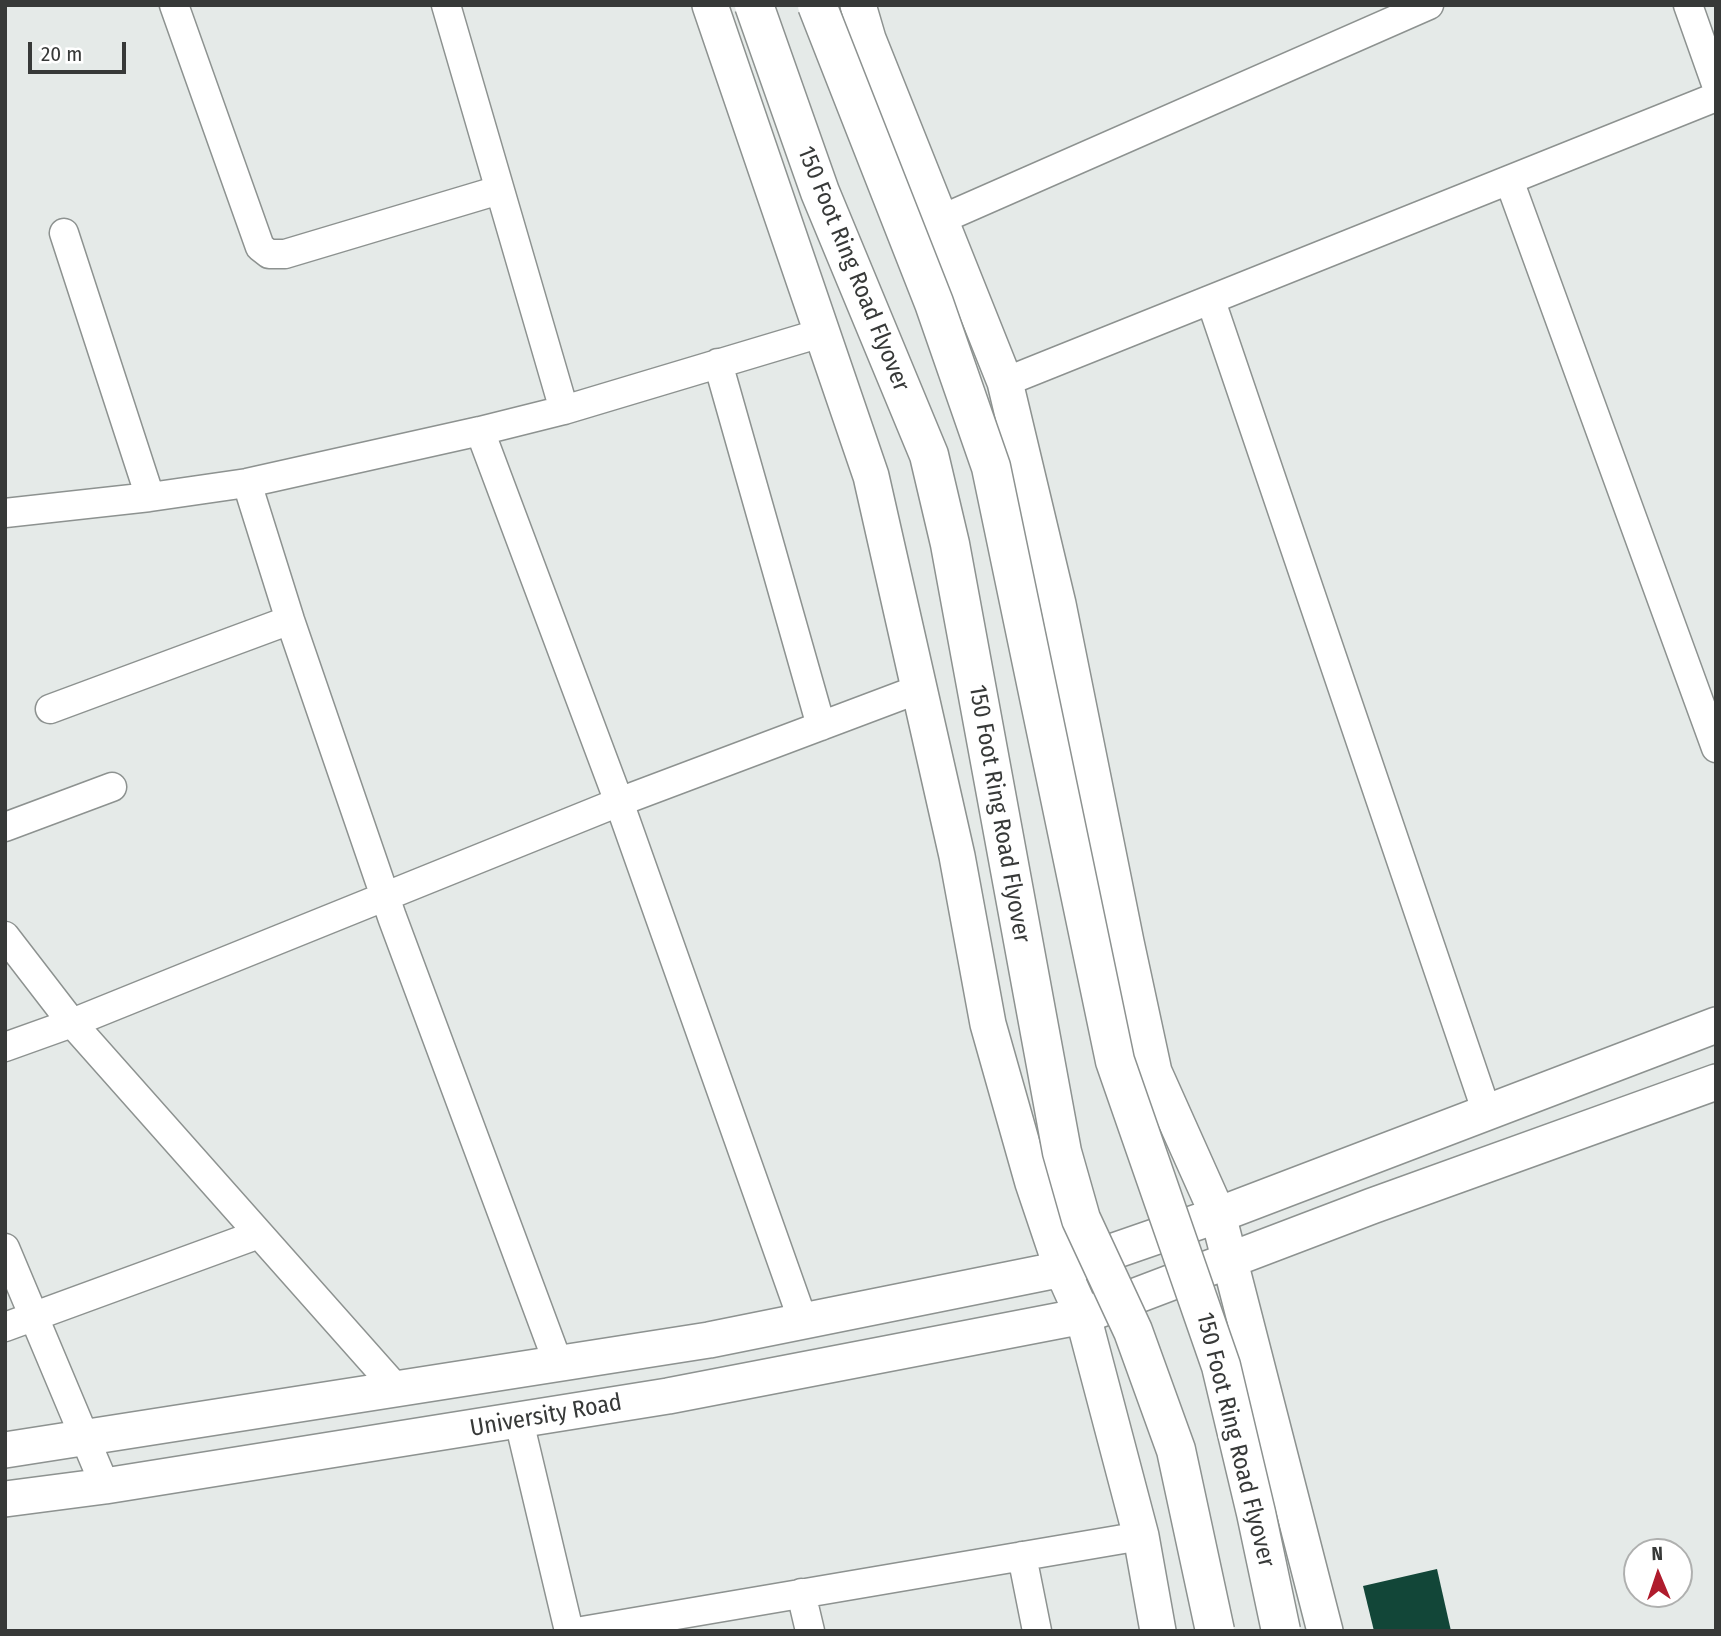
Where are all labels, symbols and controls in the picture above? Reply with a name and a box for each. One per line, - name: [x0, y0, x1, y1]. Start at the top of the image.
- scale bar: [32, 28, 130, 72]
- text: 20 m: [41, 41, 82, 67]
- street label: 150 Foot Ring Road Flyover: [791, 142, 915, 396]
- street label: 150 Foot Ring Road Flyover: [962, 683, 1036, 945]
- street label: 150 Foot Ring Road Flyover: [1189, 1310, 1281, 1570]
- street label: University Road: [468, 1388, 624, 1444]
- north arrow: [1623, 1538, 1693, 1608]
- text: N: [1651, 1542, 1663, 1565]

